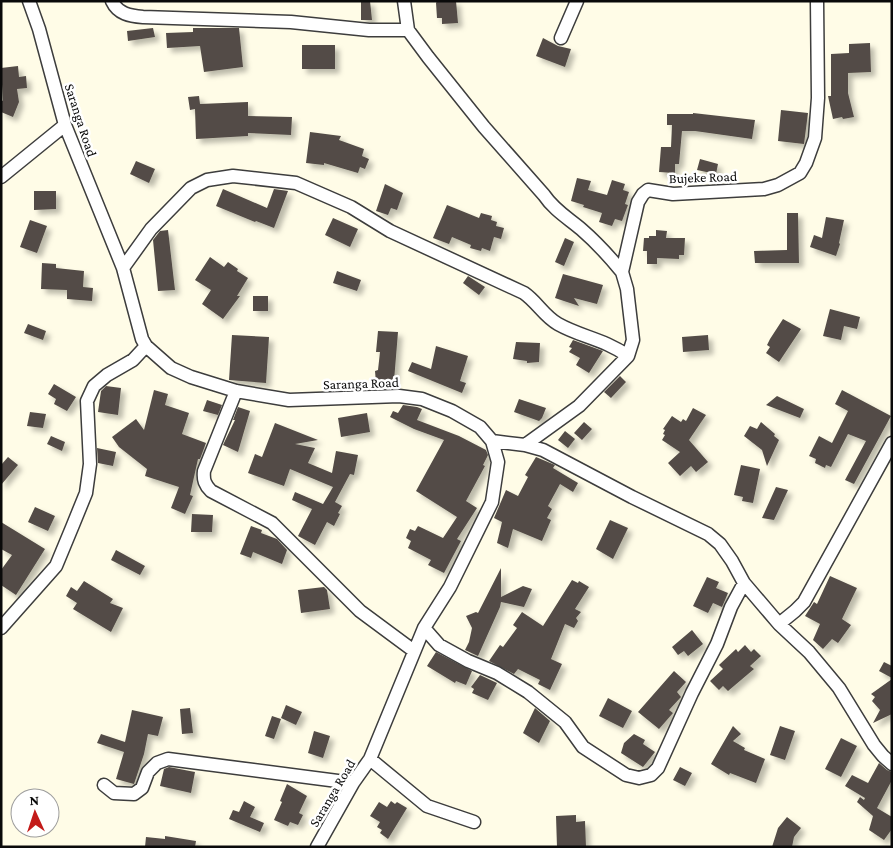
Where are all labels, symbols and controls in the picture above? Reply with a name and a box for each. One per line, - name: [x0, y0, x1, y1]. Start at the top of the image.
- street label: Saranga Road: [62, 81, 101, 159]
- street label: Bujeke Road: [669, 168, 738, 187]
- street label: Saranga Road: [323, 374, 400, 392]
- street label: Saranga Road: [306, 756, 359, 830]
- north arrow: [10, 788, 60, 838]
- text: N: [29, 792, 40, 808]

